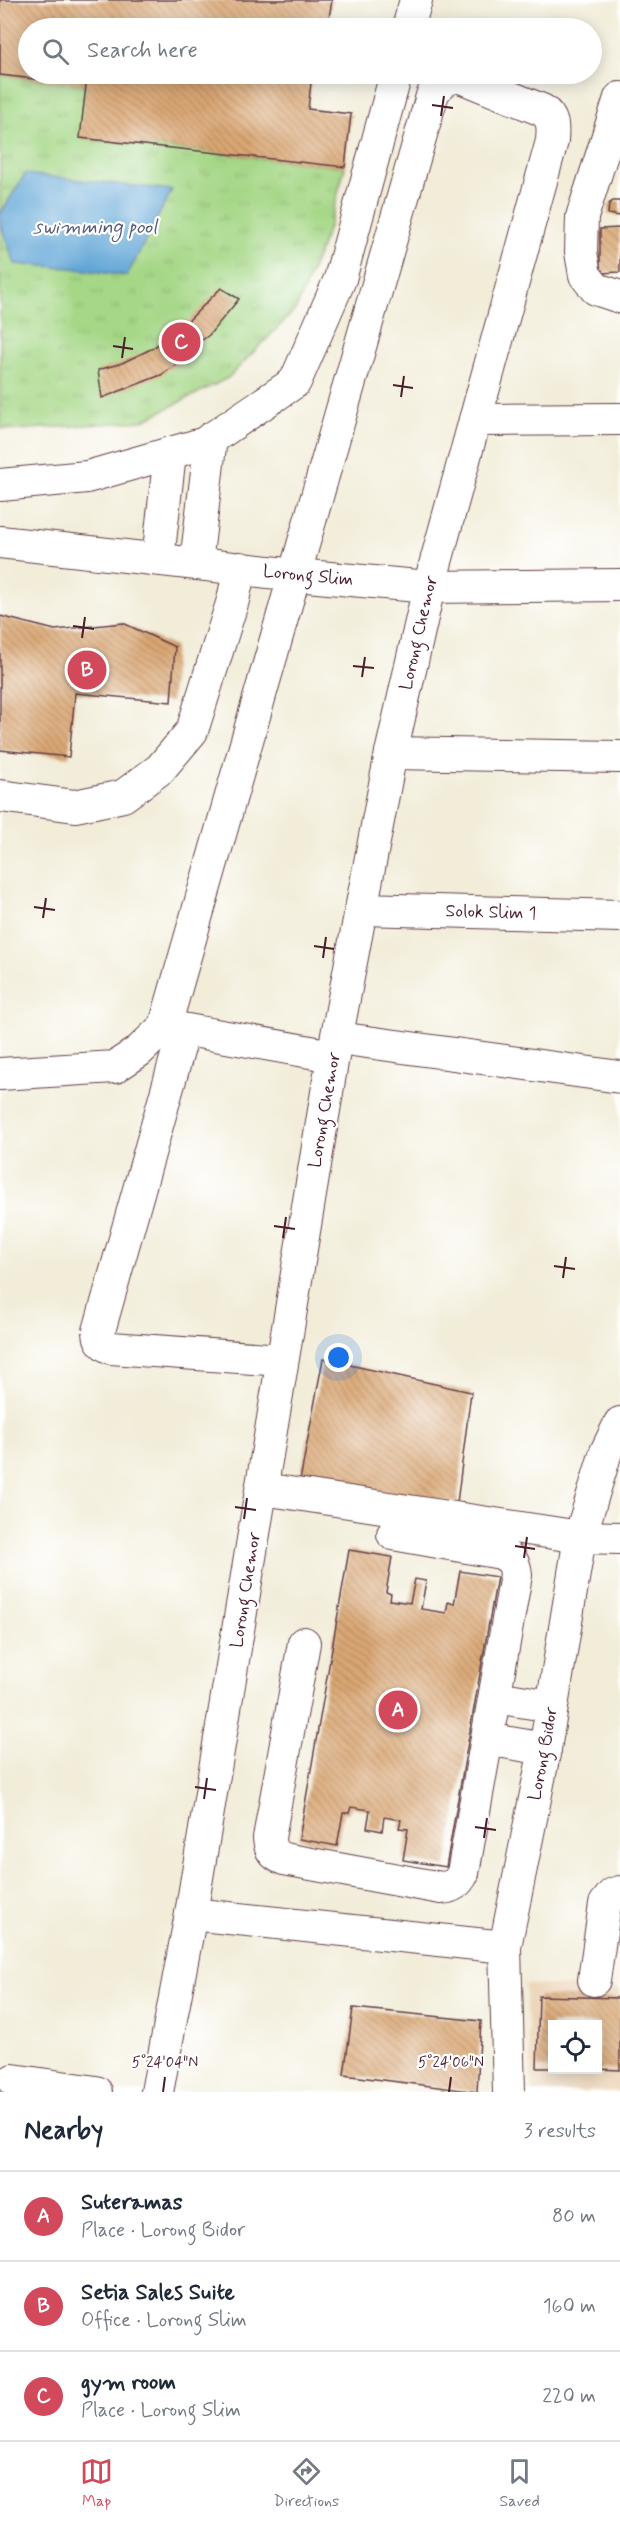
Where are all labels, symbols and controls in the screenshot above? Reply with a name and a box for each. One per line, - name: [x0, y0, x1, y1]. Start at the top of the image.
- search box: [18, 18, 602, 84]
- icon: search: [39, 35, 72, 68]
- text: Search here: [87, 37, 198, 65]
- water label: swimming pool: [33, 214, 159, 243]
- pin: C: [162, 320, 201, 364]
- street label: Lorong Slim: [262, 559, 354, 592]
- street label: Lorong Chemor: [394, 573, 446, 693]
- pin: B: [68, 648, 106, 692]
- street label: Solok Slim 1: [445, 899, 537, 926]
- street label: Lorong Chemor: [303, 1050, 349, 1170]
- your location: [324, 1343, 353, 1372]
- street label: Lorong Chemor: [225, 1530, 269, 1650]
- pin: A: [378, 1688, 418, 1732]
- street label: Lorong Bidor: [523, 1705, 564, 1803]
- map controls: [548, 2020, 602, 2074]
- button: locate: [548, 2020, 602, 2074]
- text: 5°24'04"N: [132, 2053, 198, 2073]
- text: 5°24'06"N: [418, 2053, 484, 2073]
- text: Nearby: [24, 2114, 103, 2148]
- text: 3 results: [524, 2118, 596, 2145]
- text: Suteramas: [81, 2189, 183, 2217]
- text: A: [37, 2203, 50, 2230]
- text: 80 m: [552, 2203, 596, 2230]
- text: Place · Lorong Bidor: [81, 2217, 245, 2244]
- text: Setia Sales Suite: [81, 2279, 235, 2307]
- text: B: [37, 2293, 50, 2320]
- text: 160 m: [543, 2293, 596, 2320]
- text: Office · Lorong Slim: [81, 2307, 247, 2334]
- text: gym room: [81, 2369, 176, 2397]
- text: C: [36, 2383, 51, 2410]
- text: 220 m: [542, 2383, 596, 2410]
- text: Place · Lorong Slim: [81, 2397, 241, 2424]
- tab: Map: [80, 2455, 113, 2512]
- tab: Directions: [273, 2455, 339, 2512]
- tab: Saved: [499, 2455, 540, 2512]

